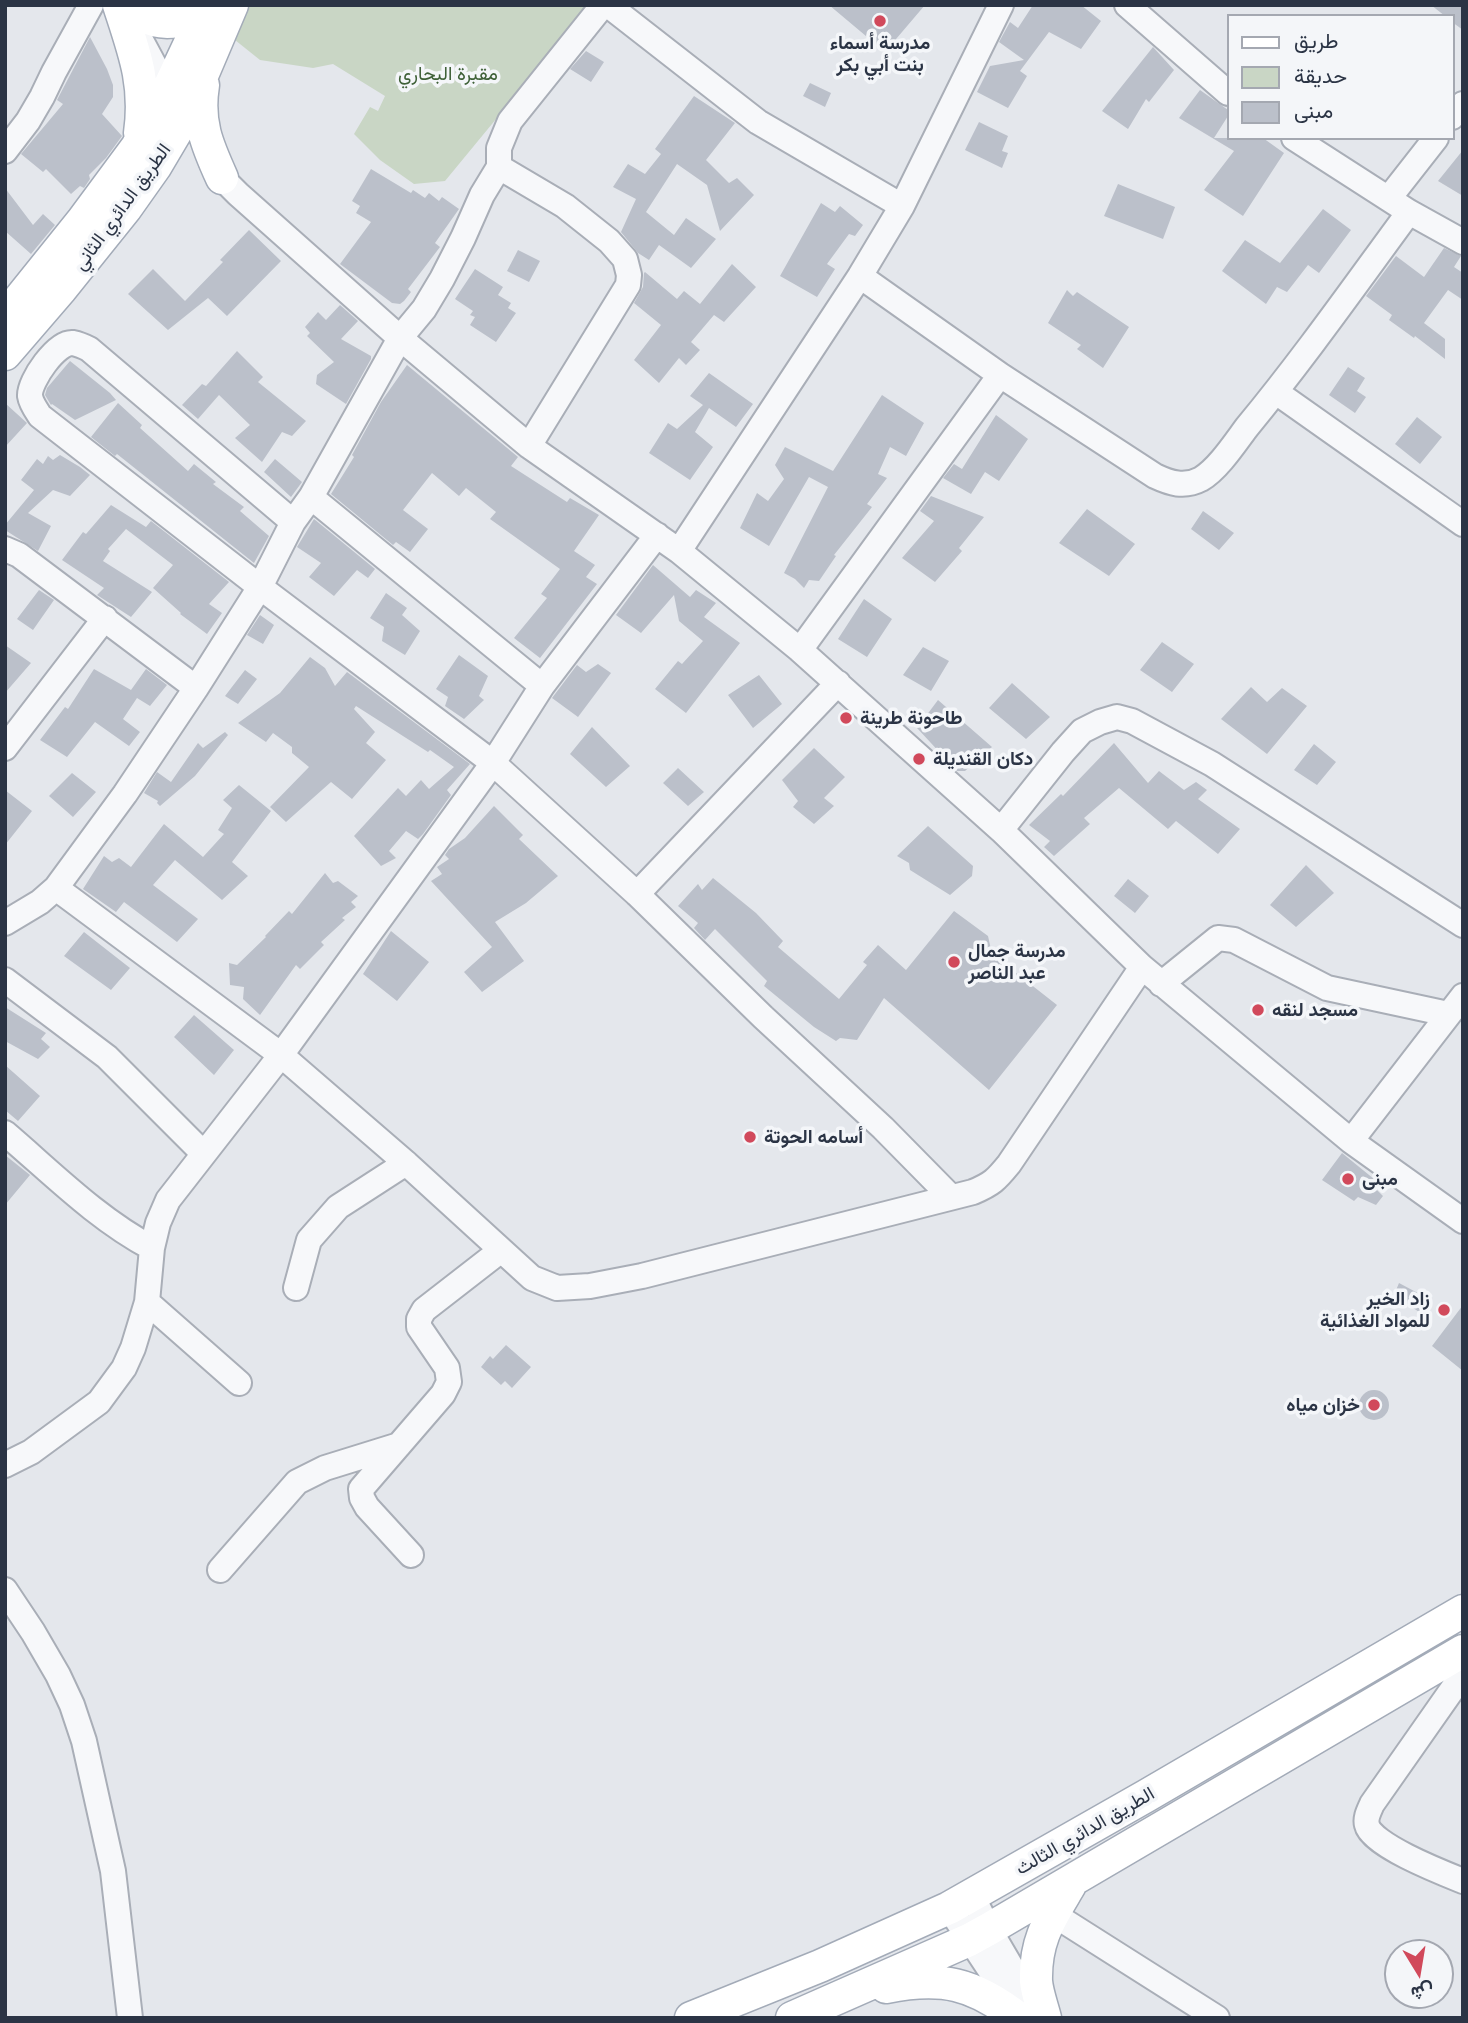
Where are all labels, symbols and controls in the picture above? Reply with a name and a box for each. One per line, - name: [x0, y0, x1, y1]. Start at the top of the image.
- marker: مدرسة أسماء بنت أبي بكر: [872, 13, 888, 29]
- legend: [1226, 14, 1454, 140]
- text: طريق: [1294, 27, 1339, 53]
- place label: مدرسة أسماء بنت أبي بكر: [830, 32, 930, 76]
- text: حديقة: [1294, 62, 1347, 88]
- park label: مقبرة البحاري: [398, 63, 498, 85]
- text: مبنى: [1294, 97, 1333, 123]
- street label: الطريق الدائري الثاني: [68, 139, 176, 275]
- place label: طاحونة طرينة: [860, 707, 962, 729]
- marker: طاحونة طرينة: [838, 710, 854, 726]
- place label: دكان القنديلة: [933, 748, 1033, 770]
- marker: دكان القنديلة: [911, 751, 927, 767]
- place label: مدرسة جمال عبد الناصر: [968, 940, 1066, 984]
- marker: مدرسة جمال عبد الناصر: [946, 954, 962, 970]
- place label: مسجد لنقه: [1272, 999, 1358, 1021]
- marker: مسجد لنقه: [1250, 1002, 1266, 1018]
- place label: أسامه الحوتة: [764, 1126, 863, 1148]
- marker: أسامه الحوتة: [742, 1129, 758, 1145]
- place label: مبنى: [1362, 1168, 1398, 1190]
- marker: مبنى: [1340, 1171, 1356, 1187]
- place label: زاد الخير للمواد الغذائية: [1320, 1288, 1430, 1332]
- marker: زاد الخير للمواد الغذائية: [1436, 1302, 1452, 1318]
- place label: خزان مياه: [1286, 1394, 1360, 1416]
- marker: خزان مياه: [1366, 1397, 1382, 1413]
- street label: الطريق الدائري الثالث: [1012, 1782, 1158, 1880]
- north arrow: [1384, 1939, 1454, 2009]
- text: ش: [1409, 1980, 1436, 2007]

